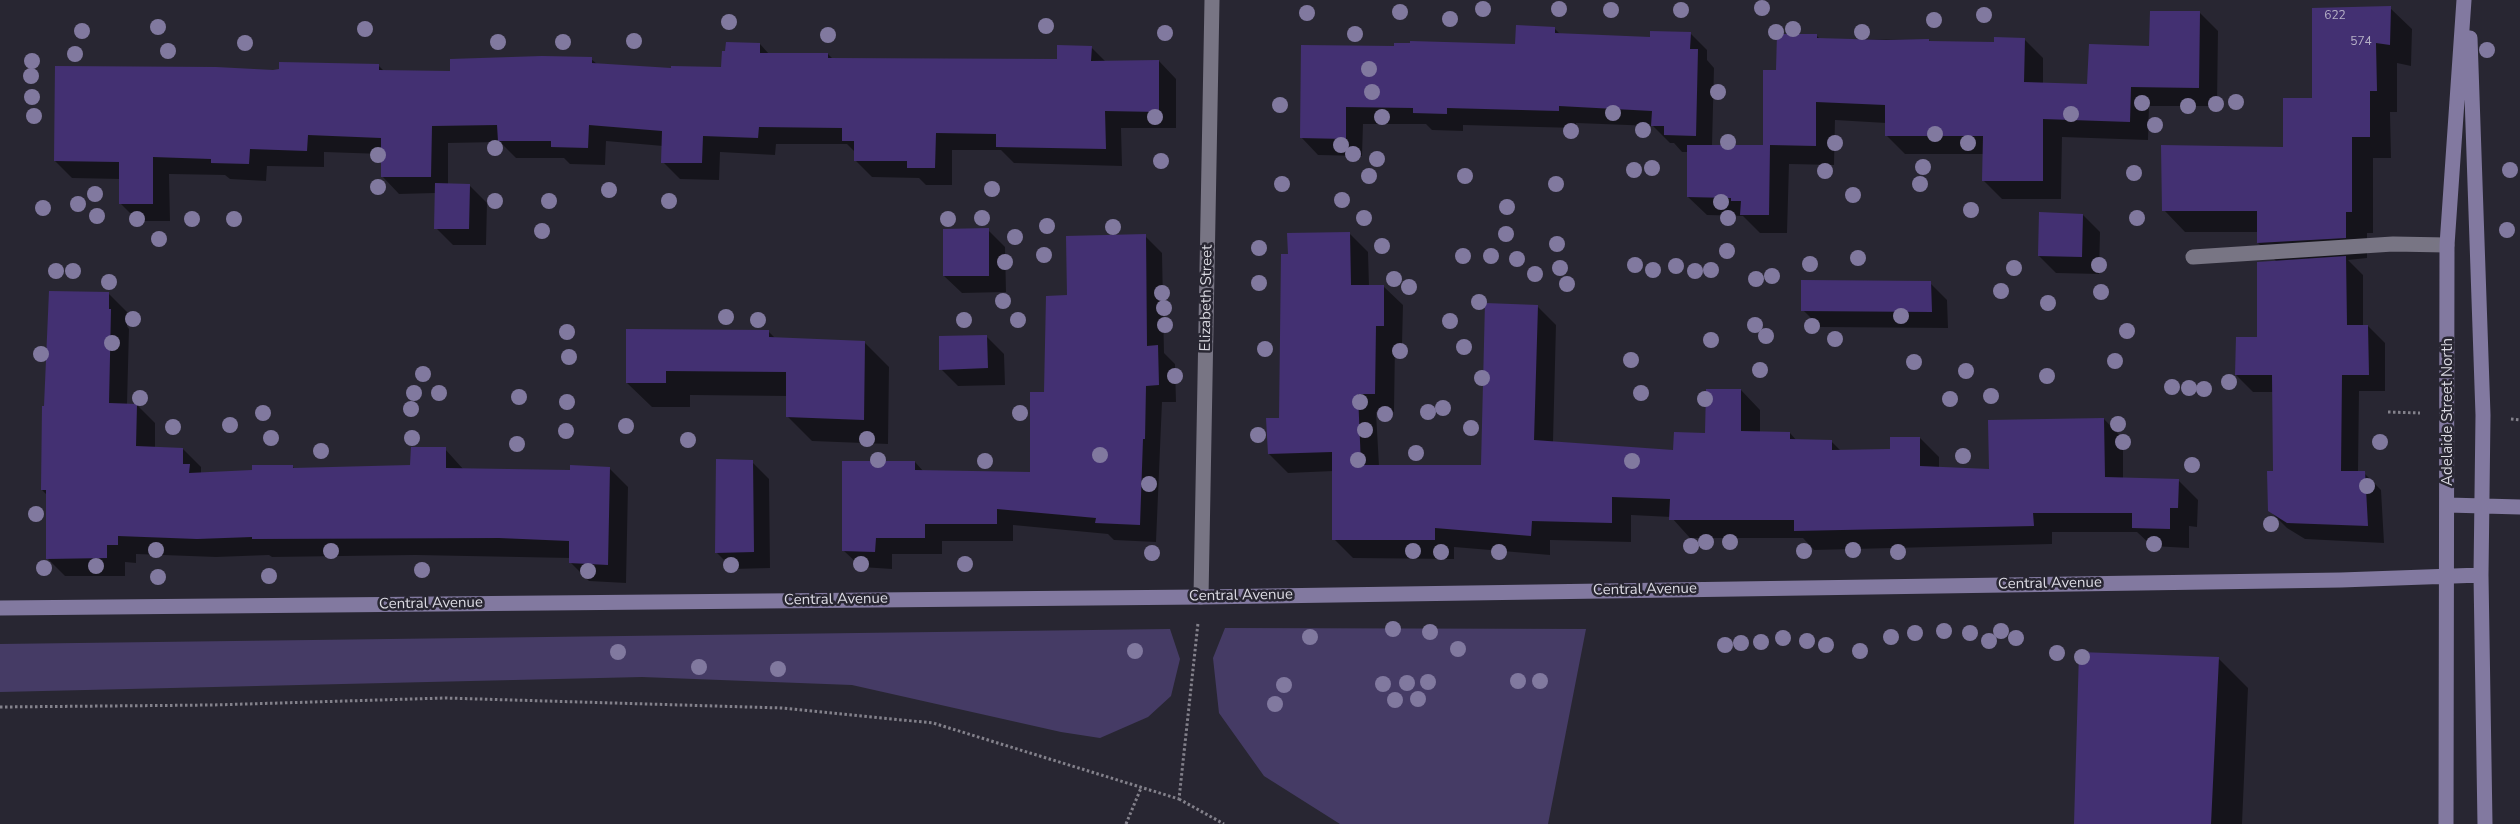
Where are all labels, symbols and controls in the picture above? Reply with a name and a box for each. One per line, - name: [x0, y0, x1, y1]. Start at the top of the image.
- house number: 622: [2324, 9, 2346, 23]
- house number: 574: [2350, 35, 2372, 49]
- street label: Elizabeth Street: [1197, 244, 1217, 352]
- street label: Adelaide Street North: [2439, 338, 2457, 486]
- street label: Central Avenue: [1998, 574, 2102, 594]
- street label: Central Avenue: [1593, 580, 1697, 600]
- street label: Central Avenue: [1189, 586, 1293, 606]
- street label: Central Avenue: [784, 590, 888, 610]
- street label: Central Avenue: [379, 594, 483, 614]

